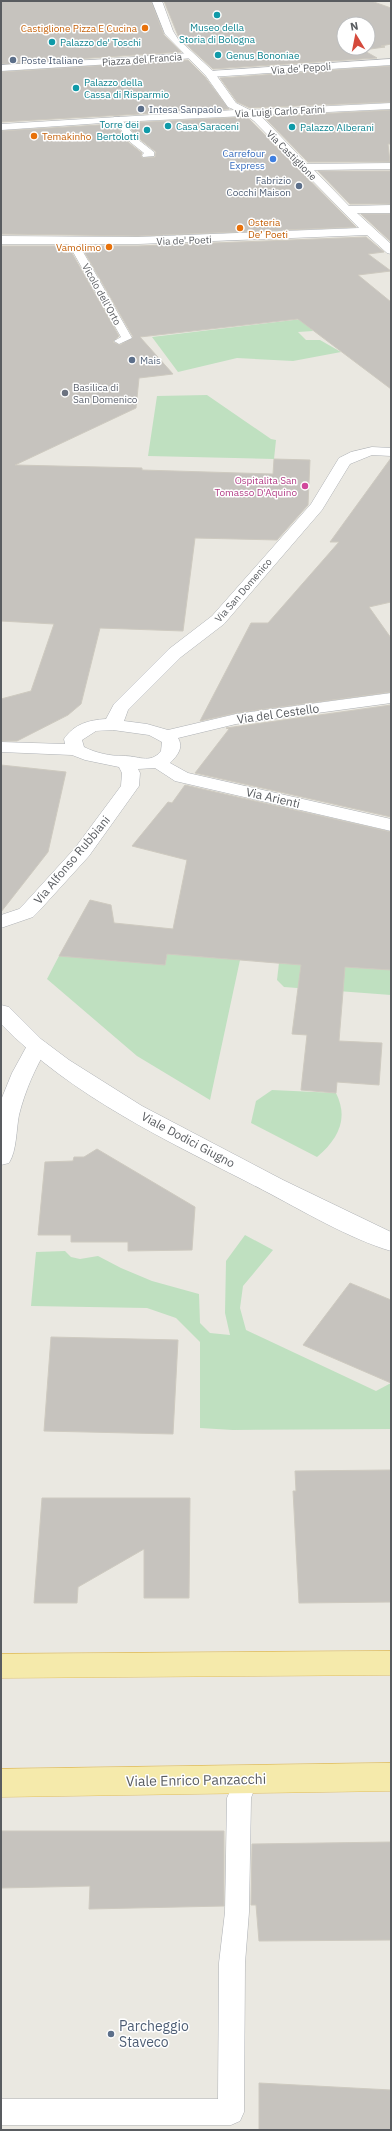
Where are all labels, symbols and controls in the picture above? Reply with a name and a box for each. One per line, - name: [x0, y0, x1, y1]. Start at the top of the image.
- marker: Museo della Storia di Bologna: [212, 10, 222, 20]
- north arrow: [336, 16, 376, 56]
- text: N: [349, 19, 359, 34]
- place label: Museo della Storia di Bologna: [179, 21, 256, 46]
- place label: Castiglione Pizza E Cucina: [21, 22, 138, 35]
- marker: Castiglione Pizza E Cucina: [140, 23, 150, 33]
- place label: Palazzo de' Toschi: [60, 36, 141, 49]
- marker: Palazzo de' Toschi: [47, 37, 57, 47]
- place label: Genus Bononiae: [226, 49, 300, 62]
- street label: Piazza del Francia: [102, 50, 183, 69]
- marker: Genus Bononiae: [213, 50, 223, 60]
- place label: Poste Italiane: [21, 54, 84, 67]
- marker: Poste Italiane: [8, 55, 18, 65]
- street label: Via de' Pepoli: [271, 60, 331, 77]
- place label: Palazzo della Cassa di Risparmio: [84, 76, 169, 101]
- marker: Palazzo della Cassa di Risparmio: [71, 83, 81, 93]
- place label: Intesa Sanpaolo: [149, 103, 222, 116]
- street label: Via Luigi Carlo Farini: [235, 103, 325, 120]
- marker: Intesa Sanpaolo: [136, 104, 146, 114]
- place label: Torre dei Bertolotti: [96, 118, 139, 143]
- place label: Casa Saraceni: [176, 120, 239, 133]
- marker: Casa Saraceni: [163, 121, 173, 131]
- place label: Palazzo Alberani: [300, 121, 374, 134]
- marker: Palazzo Alberani: [287, 122, 297, 132]
- marker: Torre dei Bertolotti: [142, 125, 152, 135]
- street label: Via Castiglione: [264, 127, 320, 184]
- place label: Temakinho: [42, 130, 92, 143]
- marker: Temakinho: [29, 131, 39, 141]
- place label: Carrefour Express: [223, 147, 265, 172]
- marker: Carrefour Express: [268, 154, 278, 164]
- place label: Fabrizio Cocchi Maison: [227, 174, 291, 199]
- marker: Fabrizio Cocchi Maison: [294, 181, 304, 191]
- place label: Osteria De’ Poeti: [248, 216, 288, 241]
- marker: Osteria De’ Poeti: [235, 223, 245, 233]
- street label: Via de' Poeti: [156, 233, 212, 248]
- place label: Vamolimo: [56, 241, 101, 254]
- marker: Vamolimo: [104, 242, 114, 252]
- street label: Vicolo dell'Orto: [79, 261, 124, 328]
- place label: Mais: [140, 354, 161, 367]
- marker: Mais: [127, 355, 137, 365]
- place label: Basilica di San Domenico: [73, 381, 138, 406]
- marker: Basilica di San Domenico: [60, 388, 70, 398]
- place label: Ospitalita San Tomasso D'Aquino: [214, 474, 297, 499]
- marker: Ospitalita San Tomasso D'Aquino: [300, 481, 310, 491]
- street label: Via San Domenico: [212, 555, 275, 625]
- street label: Via del Cestello: [236, 700, 320, 727]
- street label: Via Arienti: [245, 784, 302, 811]
- street label: Via Alfonso Rubbiani: [30, 812, 113, 907]
- street label: Viale Dodici Giugno: [139, 1109, 238, 1171]
- street label: Viale Enrico Panzacchi: [126, 1770, 266, 1790]
- place label: Parcheggio Staveco: [119, 2017, 189, 2051]
- marker: Parcheggio Staveco: [106, 2029, 116, 2039]

